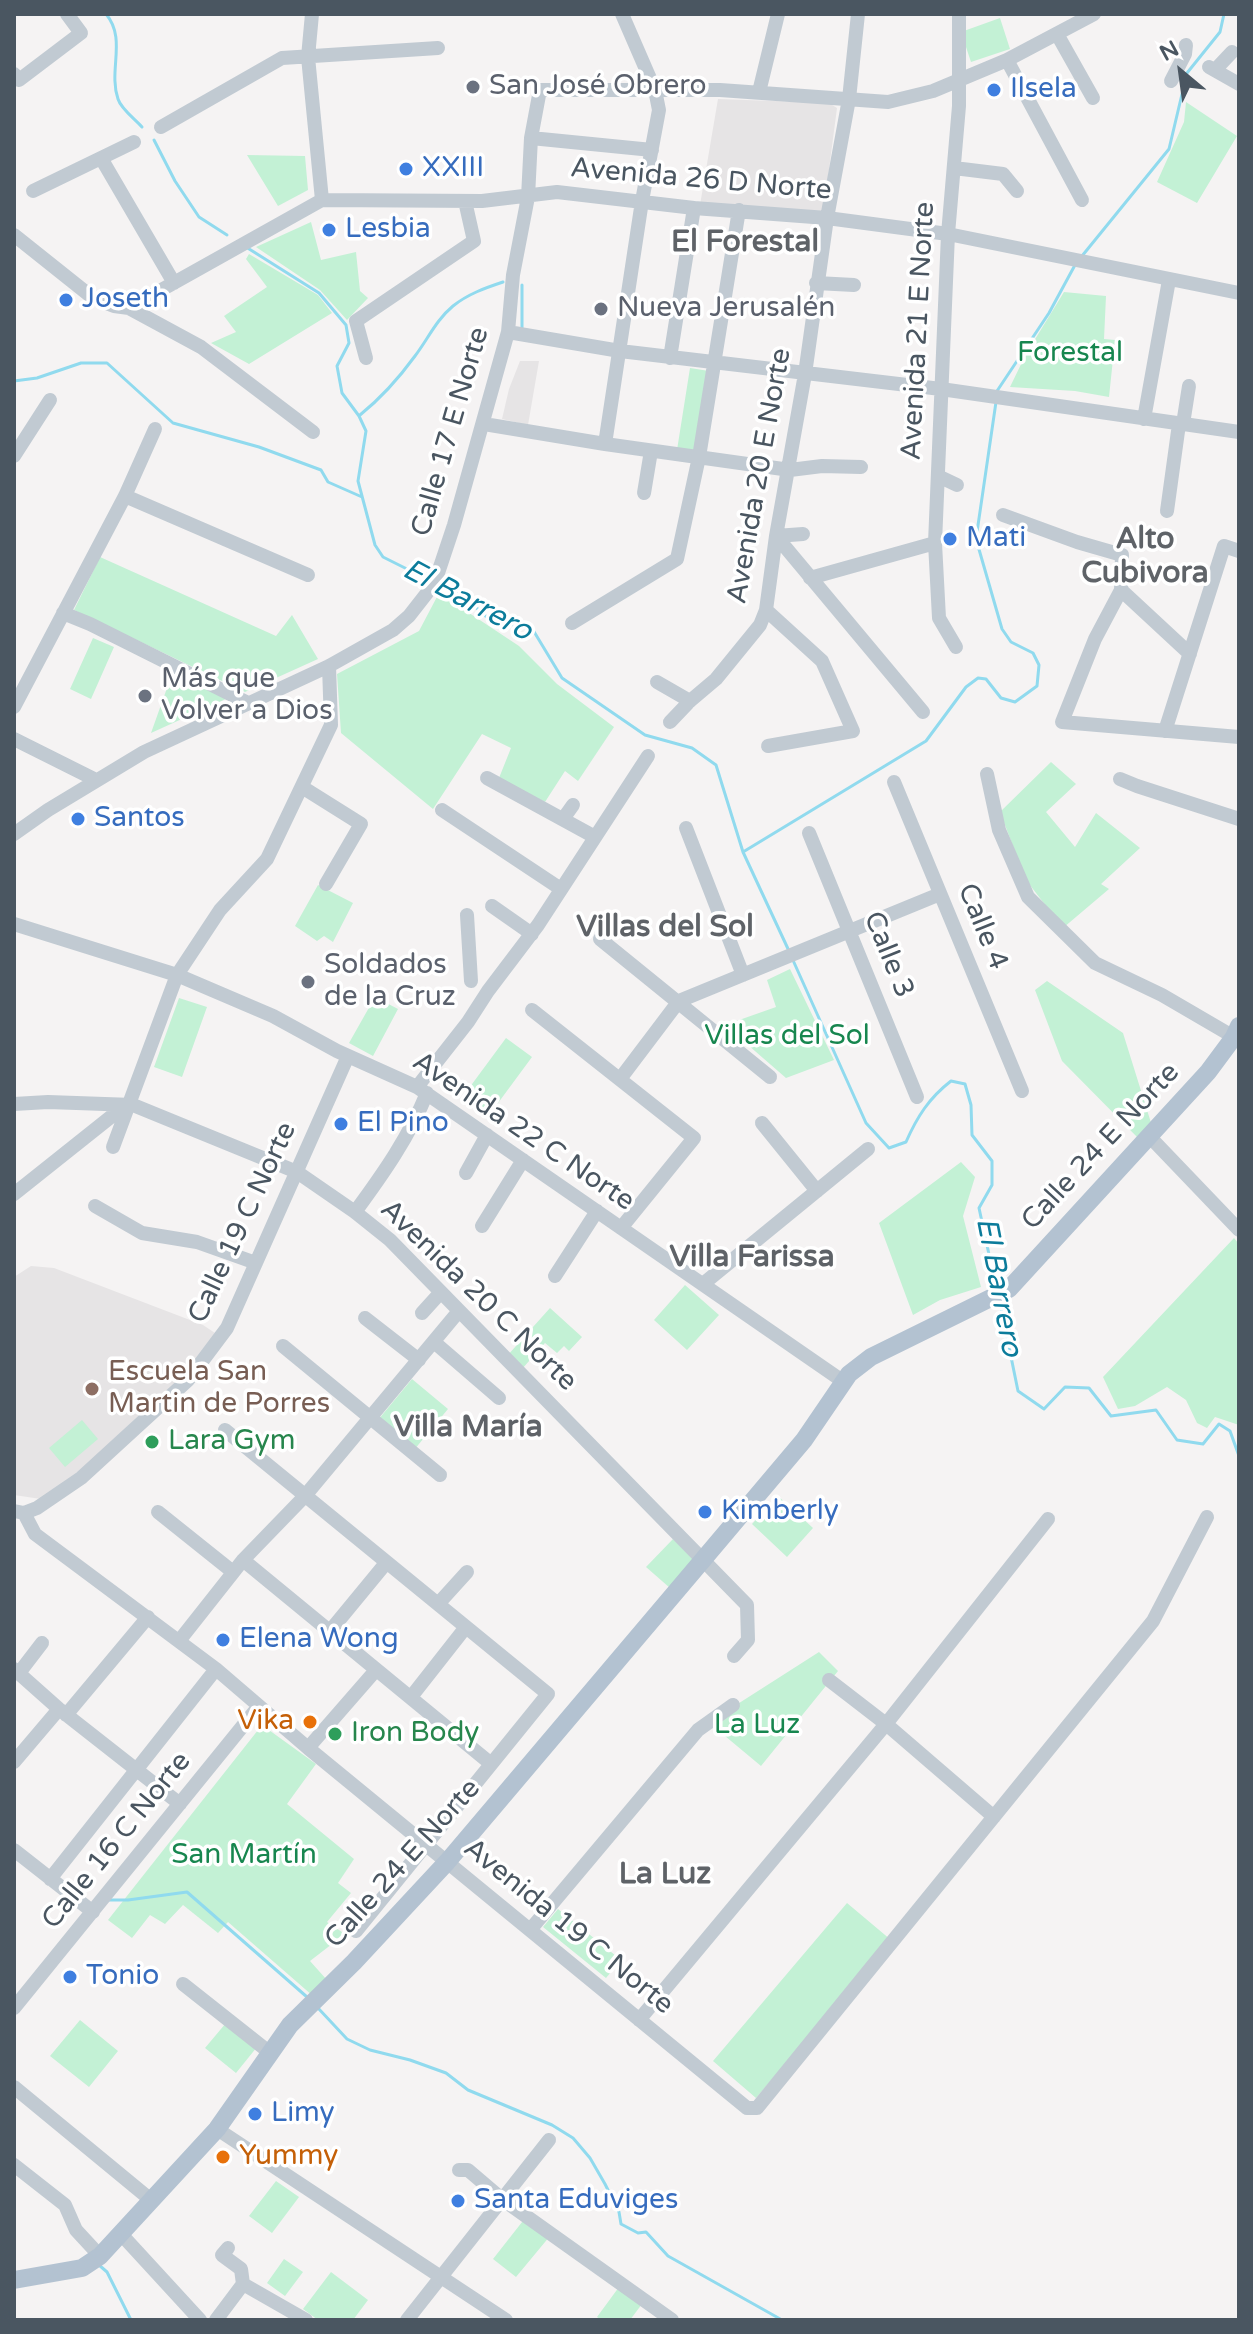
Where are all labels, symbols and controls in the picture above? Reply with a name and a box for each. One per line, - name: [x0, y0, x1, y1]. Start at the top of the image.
- north arrow: [1141, 32, 1221, 112]
- text: N: [1155, 35, 1183, 67]
- place label: San José Obrero: [489, 70, 707, 104]
- place label: Ilsela: [1010, 73, 1077, 107]
- marker: San José Obrero: [464, 78, 482, 96]
- marker: Ilsela: [985, 81, 1003, 99]
- place label: XXIII: [422, 152, 484, 186]
- street label: Avenida 26 D Norte: [569, 152, 833, 208]
- marker: XXIII: [397, 160, 415, 178]
- street label: Avenida 21 E Norte: [895, 201, 943, 461]
- place label: Lesbia: [345, 213, 431, 247]
- marker: Lesbia: [320, 221, 338, 239]
- district label: El Forestal: [671, 225, 819, 261]
- place label: Joseth: [82, 283, 169, 317]
- marker: Joseth: [57, 291, 75, 309]
- place label: Nueva Jerusalén: [617, 292, 835, 326]
- marker: Nueva Jerusalén: [592, 300, 610, 318]
- street label: Calle 17 E Norte: [405, 324, 497, 540]
- park label: Forestal: [1017, 337, 1123, 371]
- street label: Avenida 20 E Norte: [721, 346, 799, 606]
- place label: Mati: [966, 522, 1026, 556]
- district label: Alto Cubivora: [1081, 522, 1209, 592]
- marker: Mati: [941, 530, 959, 548]
- water label: El Barrero: [396, 552, 538, 650]
- place label: Más que Volver a Dios: [161, 663, 333, 729]
- marker: Más que Volver a Dios: [136, 687, 154, 705]
- place label: Santos: [94, 802, 185, 836]
- marker: Santos: [69, 810, 87, 828]
- street label: Calle 4: [950, 879, 1014, 975]
- street label: Calle 3: [856, 907, 920, 1003]
- district label: Villas del Sol: [576, 910, 754, 946]
- place label: Soldados de la Cruz: [324, 949, 456, 1015]
- marker: Soldados de la Cruz: [299, 973, 317, 991]
- park label: Villas del Sol: [704, 1020, 870, 1054]
- street label: Avenida 22 C Norte: [406, 1045, 640, 1219]
- street label: Calle 24 E Norte: [1015, 1057, 1187, 1237]
- place label: El Pino: [357, 1107, 449, 1141]
- marker: El Pino: [332, 1115, 350, 1133]
- street label: Calle 19 C Norte: [182, 1117, 304, 1329]
- street label: Avenida 20 C Norte: [373, 1193, 583, 1399]
- water label: El Barrero: [967, 1214, 1029, 1360]
- district label: Villa Farissa: [669, 1240, 835, 1276]
- place label: Escuela San Martin de Porres: [108, 1356, 330, 1422]
- marker: Escuela San Martin de Porres: [83, 1380, 101, 1398]
- district label: Villa María: [393, 1410, 543, 1446]
- place label: Lara Gym: [168, 1425, 296, 1459]
- marker: Lara Gym: [143, 1433, 161, 1451]
- place label: Kimberly: [721, 1495, 839, 1529]
- marker: Kimberly: [696, 1503, 714, 1521]
- place label: Elena Wong: [239, 1623, 399, 1657]
- marker: Elena Wong: [214, 1631, 232, 1649]
- place label: Vika: [237, 1705, 294, 1739]
- park label: La Luz: [714, 1709, 800, 1743]
- marker: Vika: [301, 1713, 319, 1731]
- place label: Iron Body: [351, 1717, 479, 1751]
- marker: Iron Body: [326, 1725, 344, 1743]
- street label: Calle 16 C Norte: [35, 1746, 199, 1936]
- street label: Calle 24 E Norte: [318, 1772, 488, 1956]
- street label: Avenida 19 C Norte: [456, 1832, 680, 2022]
- park label: San Martín: [171, 1839, 317, 1873]
- district label: La Luz: [619, 1857, 711, 1893]
- place label: Tonio: [86, 1960, 159, 1994]
- marker: Tonio: [61, 1968, 79, 1986]
- place label: Limy: [271, 2097, 335, 2131]
- marker: Limy: [246, 2105, 264, 2123]
- place label: Yummy: [239, 2140, 338, 2174]
- marker: Yummy: [214, 2148, 232, 2166]
- place label: Santa Eduviges: [474, 2184, 678, 2218]
- marker: Santa Eduviges: [449, 2192, 467, 2210]

